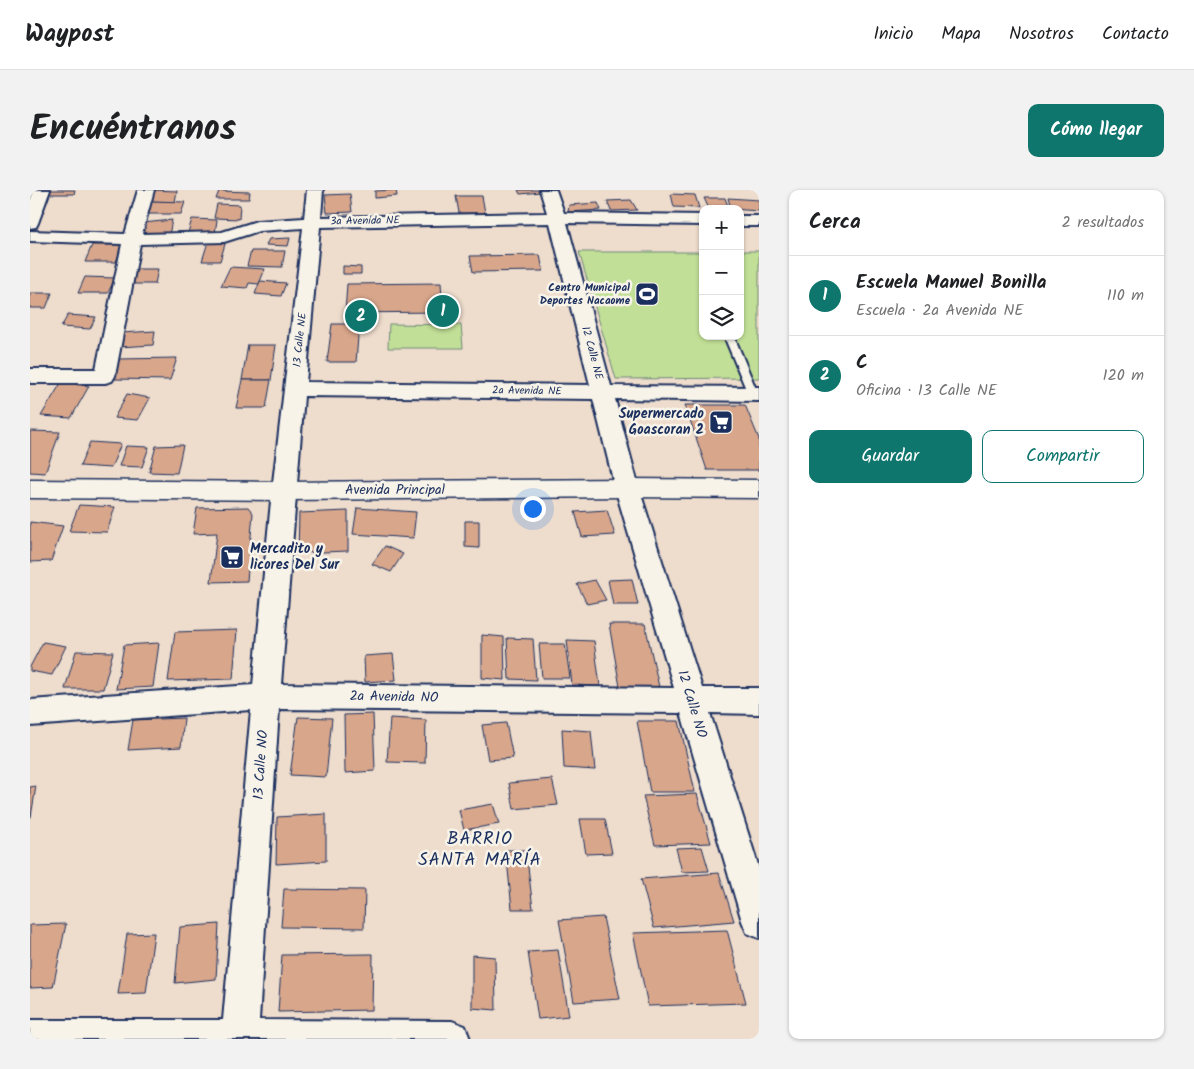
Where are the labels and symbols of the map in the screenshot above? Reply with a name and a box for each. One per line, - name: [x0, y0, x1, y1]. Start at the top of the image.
- street label: 3a Avenida NE: [330, 211, 400, 231]
- place label: Centro Municipal Deportes Nacaome: [540, 279, 631, 310]
- sports icon: Centro Municipal Deportes Nacaome: [634, 281, 660, 307]
- pin: 1: [427, 292, 459, 330]
- pin: 2: [345, 297, 377, 335]
- street label: 13 Calle NE: [288, 311, 312, 368]
- street label: 12 Calle NE: [576, 324, 608, 382]
- street label: 2a Avenida NE: [492, 381, 563, 401]
- place label: Supermercado Goascoran 2: [619, 403, 705, 441]
- supermarket icon: Supermercado Goascoran 2: [708, 409, 734, 435]
- street label: Avenida Principal: [345, 479, 446, 501]
- your location: [520, 496, 546, 522]
- place label: Mercadito y licores Del Sur: [250, 538, 340, 576]
- supermarket icon: Mercadito y licores Del Sur: [219, 544, 245, 570]
- street label: 12 Calle NO: [671, 667, 713, 741]
- street label: 2a Avenida NO: [349, 685, 439, 709]
- street label: 13 Calle NO: [248, 729, 274, 801]
- district label: BARRIO SANTA MARÍA: [418, 825, 542, 875]

